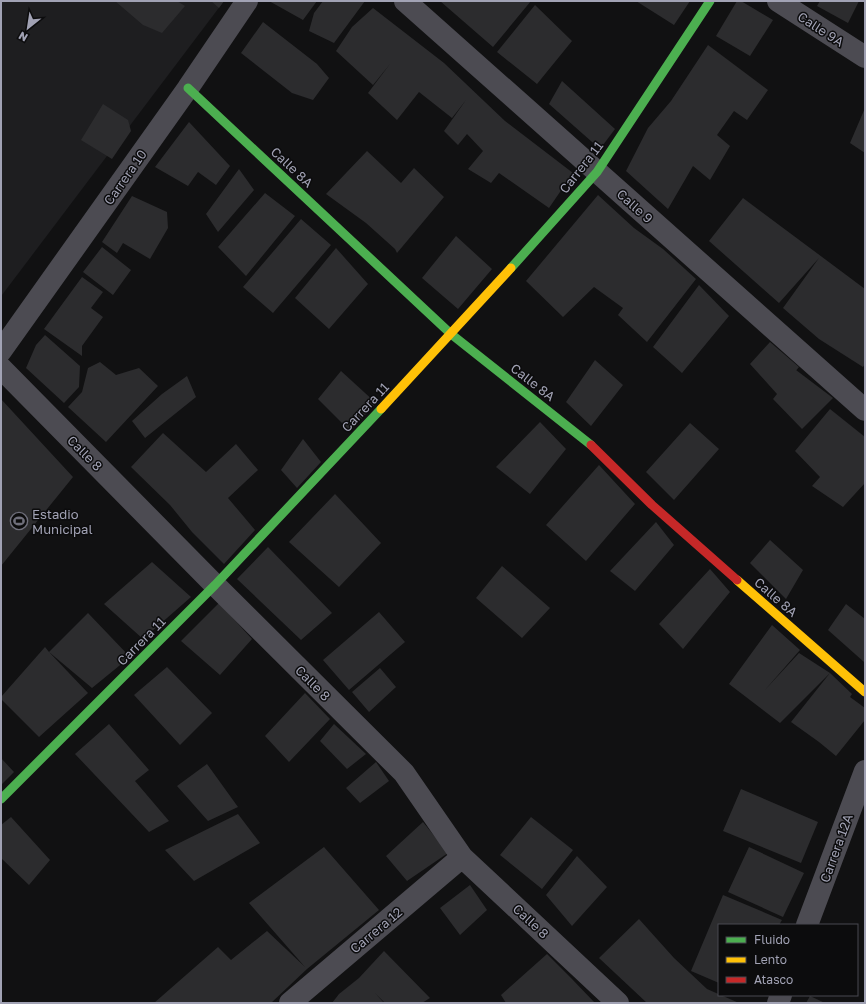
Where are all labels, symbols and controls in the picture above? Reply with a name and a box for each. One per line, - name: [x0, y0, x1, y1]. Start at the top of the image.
- north arrow: [8, 8, 48, 48]
- street label: Calle 9A: [795, 8, 847, 50]
- text: N: [16, 29, 30, 45]
- street label: Carrera 11: [556, 138, 606, 196]
- street label: Calle 8A: [268, 143, 317, 191]
- street label: Carrera 10: [100, 146, 150, 208]
- street label: Calle 9: [614, 186, 656, 226]
- street label: Calle 8A: [508, 360, 559, 404]
- street label: Carrera 11: [338, 379, 392, 435]
- street label: Calle 8: [64, 432, 106, 474]
- place label: Estadio Municipal: [32, 506, 93, 537]
- sports icon: Estadio Municipal: [9, 511, 29, 531]
- street label: Calle 8A: [751, 574, 801, 620]
- street label: Carrera 11: [113, 613, 169, 669]
- street label: Calle 8: [292, 662, 334, 704]
- street label: Carrera 12A: [816, 811, 856, 884]
- street label: Calle 8: [510, 900, 552, 942]
- street label: Carrera 12: [347, 904, 405, 956]
- legend: [718, 924, 858, 996]
- text: Fluido: [754, 932, 790, 947]
- text: Lento: [754, 952, 787, 967]
- text: Atasco: [754, 972, 793, 987]

